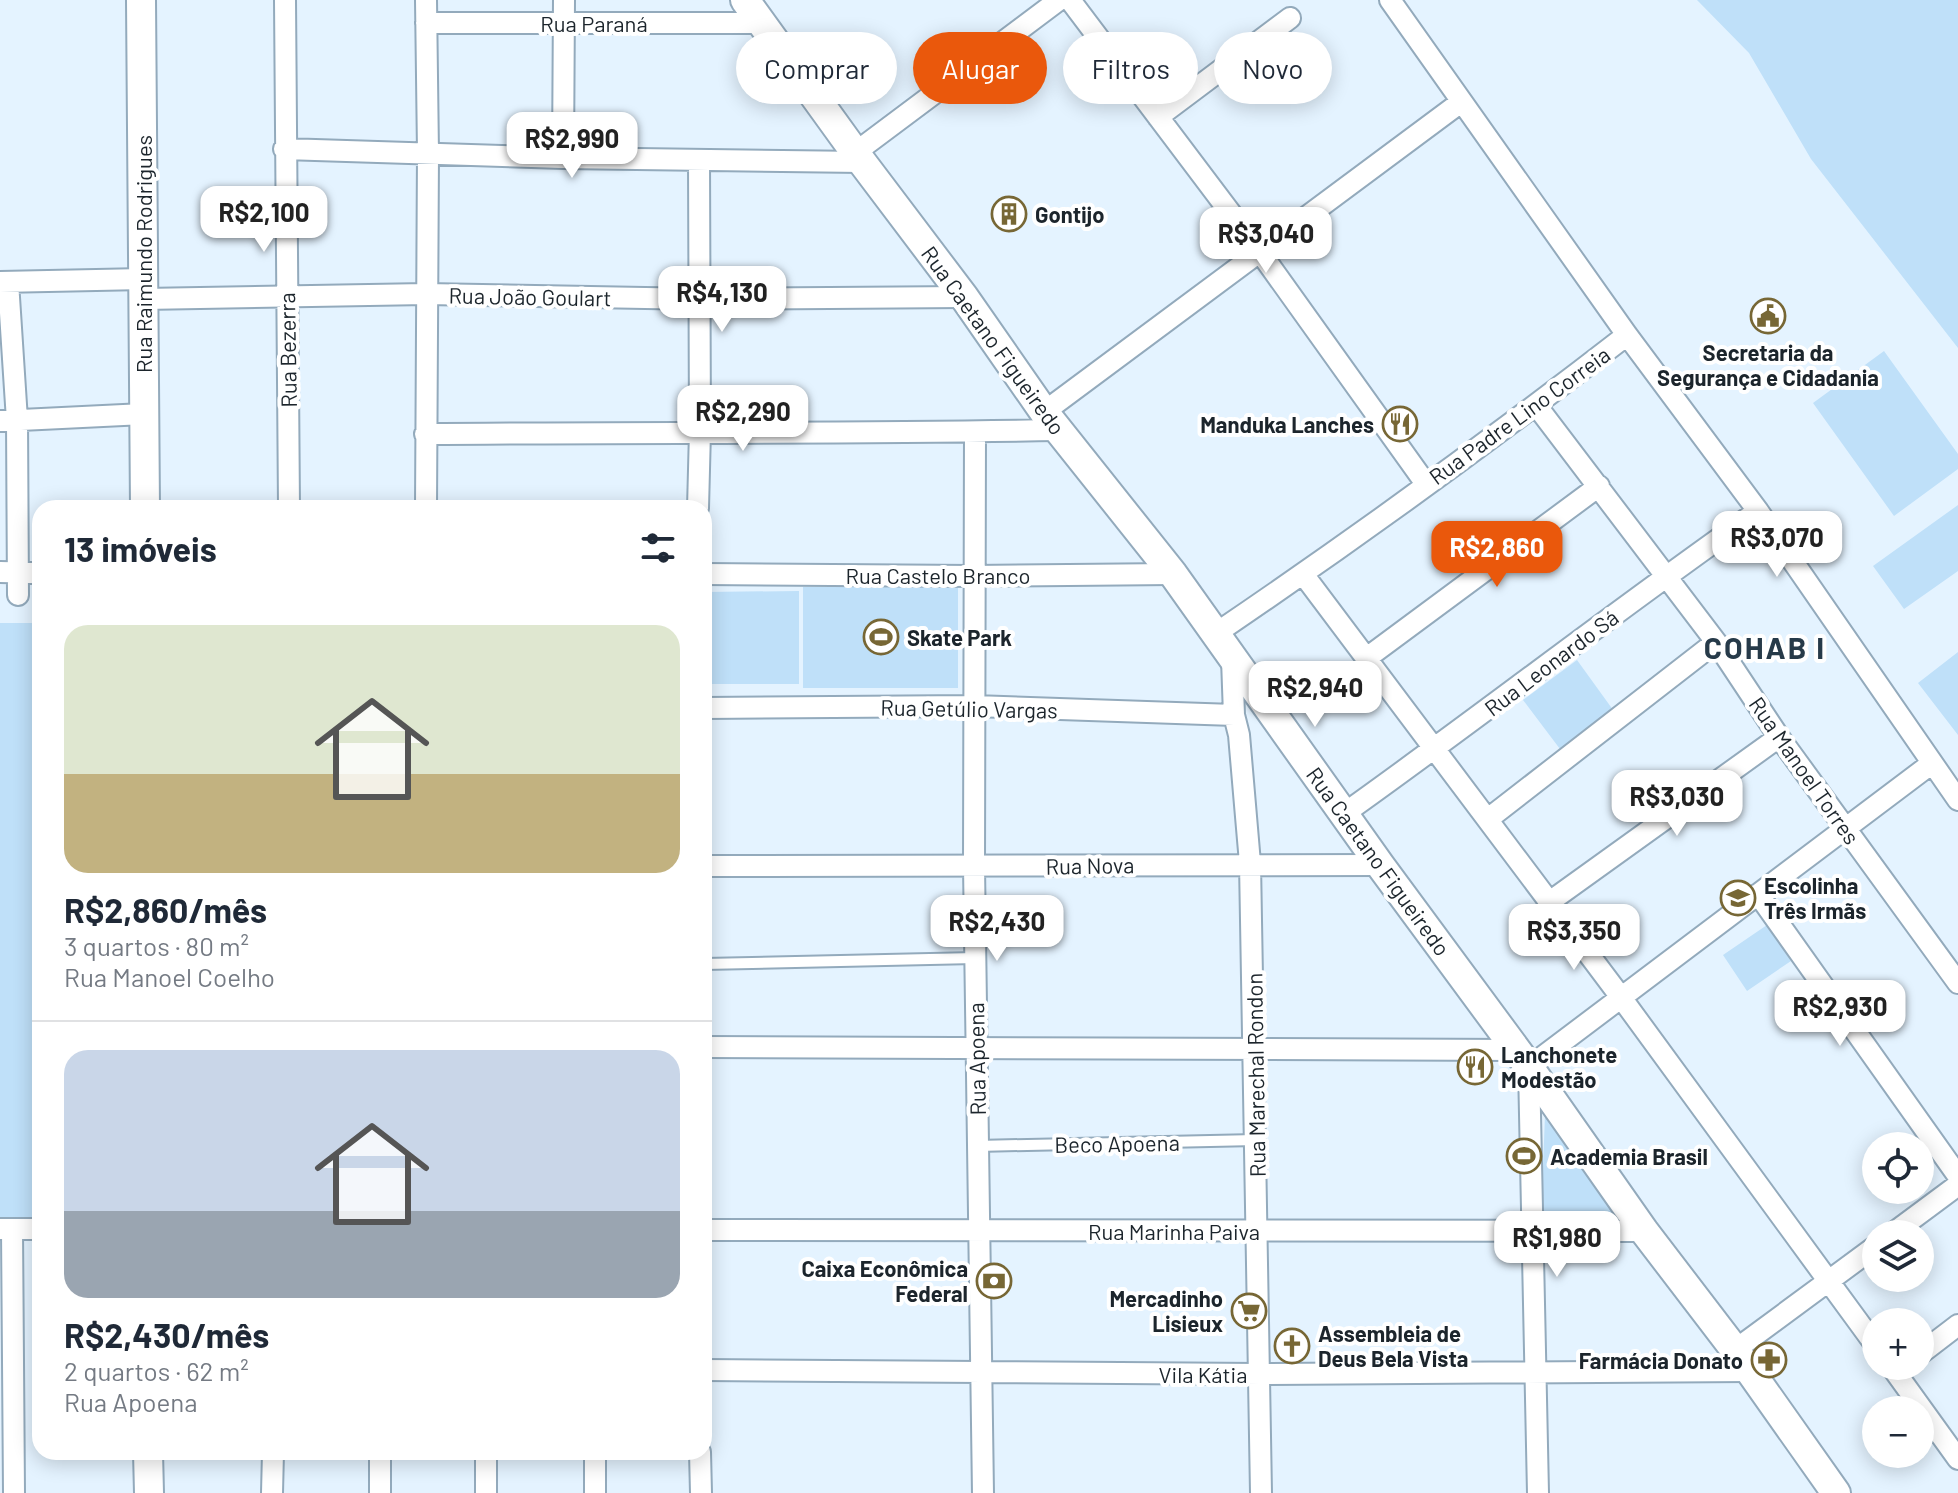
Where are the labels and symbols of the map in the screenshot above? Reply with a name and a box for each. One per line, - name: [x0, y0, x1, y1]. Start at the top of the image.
- street label: Rua Paraná: [540, 10, 648, 36]
- pin: R$2,990: [498, 112, 646, 180]
- street label: Rua Raimundo Rodrigues: [130, 135, 156, 373]
- pin: R$2,100: [190, 186, 338, 254]
- building icon: Gontijo: [990, 195, 1028, 233]
- place label: Gontijo: [1035, 201, 1105, 227]
- pin: R$3,040: [1192, 207, 1340, 275]
- street label: Rua Caetano Figueiredo: [917, 241, 1071, 439]
- pin: R$4,130: [648, 266, 796, 334]
- street label: Rua João Goulart: [448, 282, 612, 310]
- street label: Rua Bezerra: [273, 292, 301, 408]
- public building icon: Secretaria da Segurança e Cidadania: [1749, 297, 1787, 335]
- place label: Secretaria da Segurança e Cidadania: [1657, 339, 1879, 390]
- street label: Rua Padre Lino Correia: [1424, 341, 1614, 489]
- pin: R$2,290: [669, 385, 817, 453]
- restaurant icon: Manduka Lanches: [1381, 405, 1419, 443]
- place label: Manduka Lanches: [1200, 411, 1374, 437]
- pin: R$3,070: [1703, 511, 1851, 579]
- pin: R$2,860: [1423, 521, 1571, 589]
- street label: Rua Castelo Branco: [846, 562, 1030, 588]
- street label: Rua Leonardo Sá: [1479, 603, 1623, 721]
- sports icon: Skate Park: [862, 618, 900, 656]
- place label: Skate Park: [907, 624, 1012, 650]
- district label: COHAB I: [1704, 629, 1826, 665]
- pin: R$2,940: [1241, 661, 1389, 729]
- street label: Rua Manoel Torres: [1745, 691, 1865, 849]
- street label: Rua Getúlio Vargas: [880, 693, 1058, 723]
- street label: Rua Caetano Figueiredo: [1302, 762, 1456, 960]
- pin: R$3,030: [1603, 770, 1751, 838]
- street label: Rua Nova: [1045, 851, 1135, 879]
- place label: Escolinha Três Irmãs: [1764, 872, 1866, 923]
- school or university icon: Escolinha Três Irmãs: [1719, 879, 1757, 917]
- pin: R$2,430: [923, 895, 1071, 963]
- pin: R$3,350: [1500, 904, 1648, 972]
- street label: Rua Marechal Rondon: [1240, 973, 1270, 1177]
- pin: R$2,930: [1766, 980, 1914, 1048]
- street label: Rua Apoena: [962, 1002, 990, 1116]
- place label: Lanchonete Modestão: [1501, 1041, 1617, 1092]
- restaurant icon: Lanchonete Modestão: [1456, 1048, 1494, 1086]
- street label: Beco Apoena: [1054, 1129, 1180, 1157]
- sports icon: Academia Brasil: [1505, 1137, 1543, 1175]
- place label: Academia Brasil: [1550, 1143, 1708, 1169]
- pin: R$1,980: [1483, 1211, 1631, 1279]
- street label: Rua Marinha Paiva: [1088, 1218, 1260, 1244]
- place label: Caixa Econômica Federal: [801, 1255, 968, 1306]
- bank icon: Caixa Econômica Federal: [975, 1262, 1013, 1300]
- place label: Mercadinho Lisieux: [1109, 1285, 1223, 1336]
- supermarket icon: Mercadinho Lisieux: [1230, 1292, 1268, 1330]
- place label: Assembleia de Deus Bela Vista: [1318, 1320, 1468, 1371]
- church icon: Assembleia de Deus Bela Vista: [1273, 1327, 1311, 1365]
- pharmacy icon: Farmácia Donato: [1750, 1341, 1788, 1379]
- place label: Farmácia Donato: [1579, 1347, 1743, 1373]
- street label: Vila Kátia: [1159, 1361, 1247, 1387]

